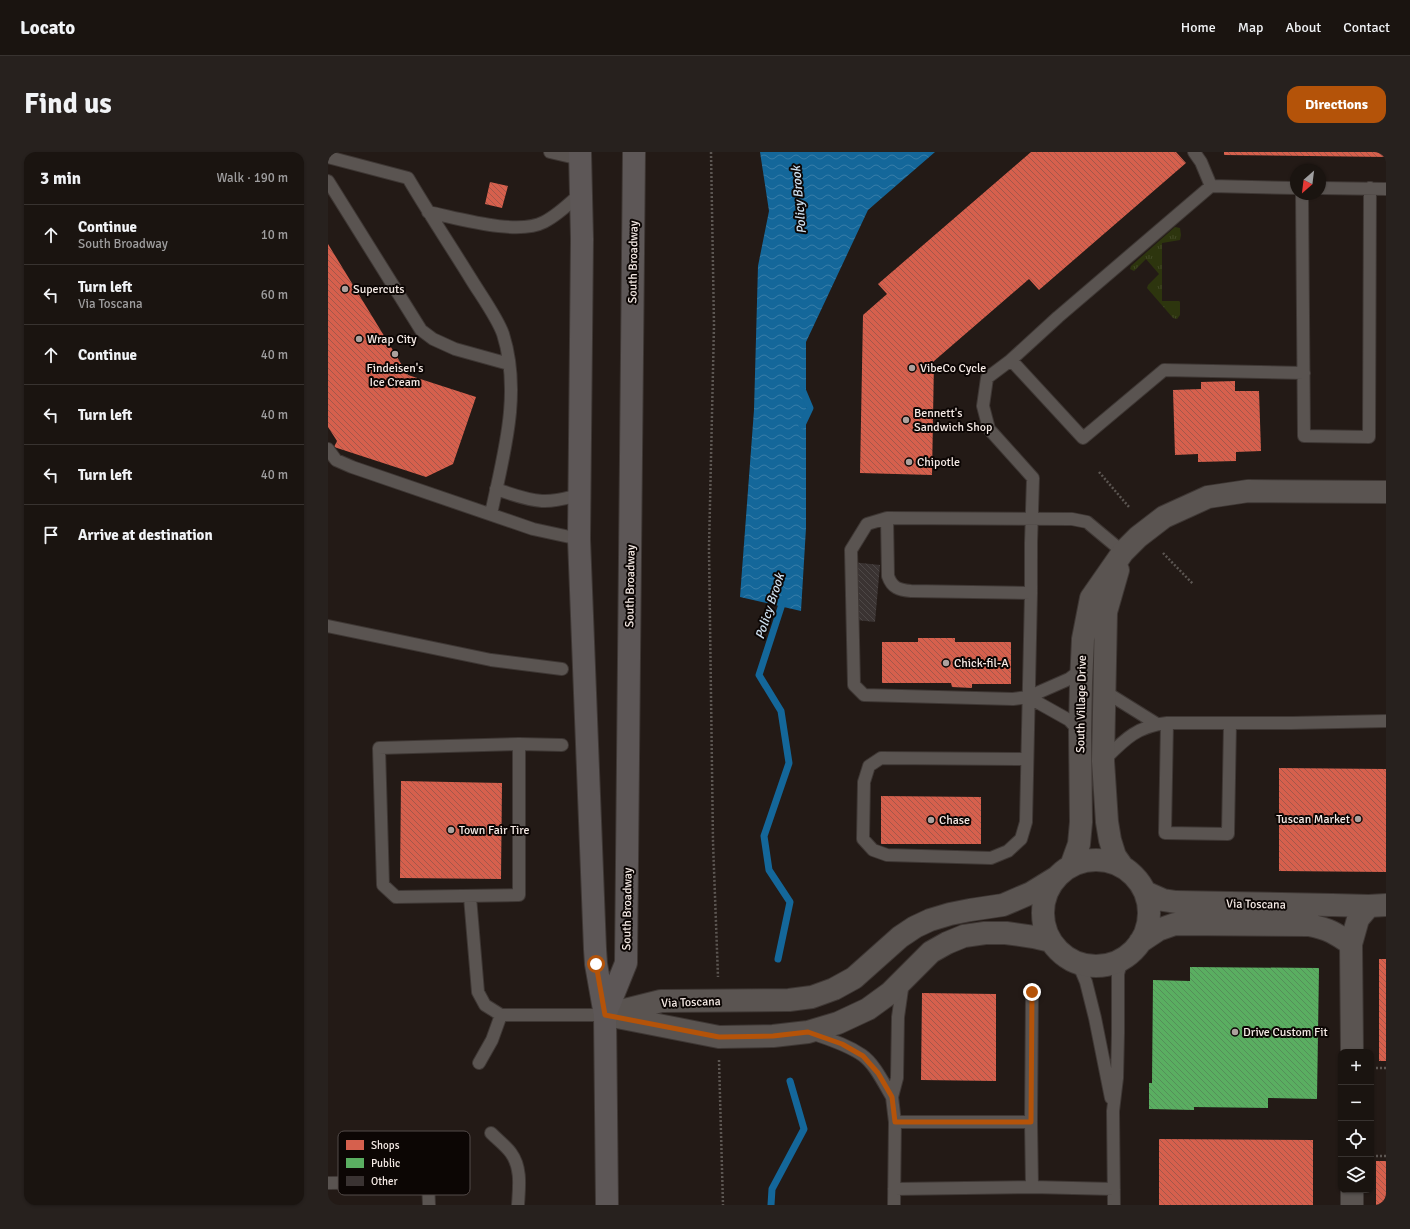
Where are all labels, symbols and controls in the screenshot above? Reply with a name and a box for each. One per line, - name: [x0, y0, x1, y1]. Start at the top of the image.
- text: Locato: [20, 16, 75, 40]
- text: Home: [1181, 19, 1216, 36]
- text: Map: [1238, 19, 1263, 36]
- text: About: [1285, 19, 1321, 36]
- text: Contact: [1343, 19, 1390, 36]
- button: Directions: [1287, 86, 1386, 123]
- text: Find us: [24, 87, 112, 121]
- water label: Policy Brook: [788, 164, 810, 235]
- north arrow: [1290, 164, 1326, 200]
- text: 3 min: [40, 168, 81, 189]
- text: Walk · 190 m: [217, 170, 288, 186]
- text: Continue: [78, 218, 137, 236]
- street label: South Broadway: [625, 220, 642, 304]
- icon: ahead: [40, 224, 62, 246]
- text: 10 m: [261, 227, 288, 243]
- text: South Broadway: [78, 236, 168, 252]
- text: Turn left: [78, 278, 132, 296]
- place label: Supercuts: [353, 282, 404, 297]
- icon: left: [40, 284, 62, 306]
- marker: Supercuts: [340, 284, 350, 294]
- text: 60 m: [261, 287, 288, 303]
- text: Via Toscana: [78, 296, 143, 312]
- place label: Wrap City: [367, 332, 417, 347]
- marker: Wrap City: [354, 334, 364, 344]
- icon: ahead: [40, 344, 62, 366]
- text: Continue: [78, 346, 137, 364]
- text: 40 m: [261, 347, 288, 363]
- marker: Findeisen's Ice Cream: [390, 349, 400, 359]
- place label: Findeisen's Ice Cream: [366, 361, 424, 390]
- place label: VibeCo Cycle: [920, 361, 986, 376]
- marker: VibeCo Cycle: [907, 363, 917, 373]
- icon: left: [40, 404, 62, 426]
- text: Turn left: [78, 406, 132, 424]
- place label: Bennett's Sandwich Shop: [914, 406, 992, 435]
- text: 40 m: [261, 407, 288, 423]
- marker: Bennett's Sandwich Shop: [901, 415, 911, 425]
- place label: Chipotle: [917, 455, 960, 470]
- marker: Chipotle: [904, 457, 914, 467]
- icon: left: [40, 464, 62, 486]
- text: Turn left: [78, 466, 132, 484]
- text: 40 m: [261, 467, 288, 483]
- icon: arrive: [40, 524, 62, 546]
- text: Arrive at destination: [78, 526, 213, 544]
- street label: South Broadway: [622, 544, 639, 628]
- water label: Policy Brook: [752, 570, 789, 641]
- street label: South Village Drive: [1073, 655, 1090, 753]
- place label: Chick-fil-A: [954, 656, 1009, 671]
- marker: Chick-fil-A: [941, 658, 951, 668]
- place label: Tuscan Market: [1276, 812, 1350, 827]
- place label: Chase: [939, 813, 970, 828]
- marker: Tuscan Market: [1353, 814, 1363, 824]
- marker: Chase: [926, 815, 936, 825]
- place label: Town Fair Tire: [459, 823, 530, 838]
- marker: Town Fair Tire: [446, 825, 456, 835]
- street label: South Broadway: [619, 867, 636, 951]
- street label: Via Toscana: [1226, 896, 1286, 913]
- route start: [587, 955, 605, 973]
- route end: [1023, 983, 1041, 1001]
- street label: Via Toscana: [661, 994, 721, 1011]
- place label: Drive Custom Fit: [1243, 1025, 1328, 1040]
- marker: Drive Custom Fit: [1230, 1027, 1240, 1037]
- map controls: [1338, 1049, 1374, 1193]
- button: +: [1338, 1049, 1374, 1085]
- button: −: [1338, 1085, 1374, 1121]
- button: locate: [1338, 1121, 1374, 1157]
- legend: [338, 1131, 470, 1195]
- text: Shops: [371, 1139, 400, 1152]
- text: Public: [371, 1157, 400, 1170]
- button: layers: [1338, 1157, 1374, 1193]
- text: Other: [371, 1175, 398, 1188]

